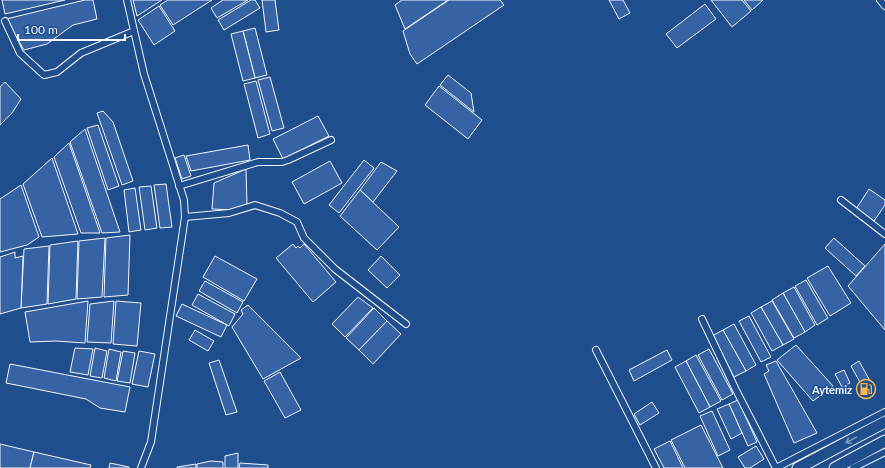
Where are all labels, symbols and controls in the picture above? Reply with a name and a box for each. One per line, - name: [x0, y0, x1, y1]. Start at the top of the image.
- scale bar: [18, 16, 125, 42]
- text: 100 m: [24, 22, 58, 37]
- fuel station icon: Aytemiz: [855, 378, 877, 400]
- place label: Aytemiz: [811, 383, 852, 396]
- one-way arrow: [845, 437, 857, 444]

